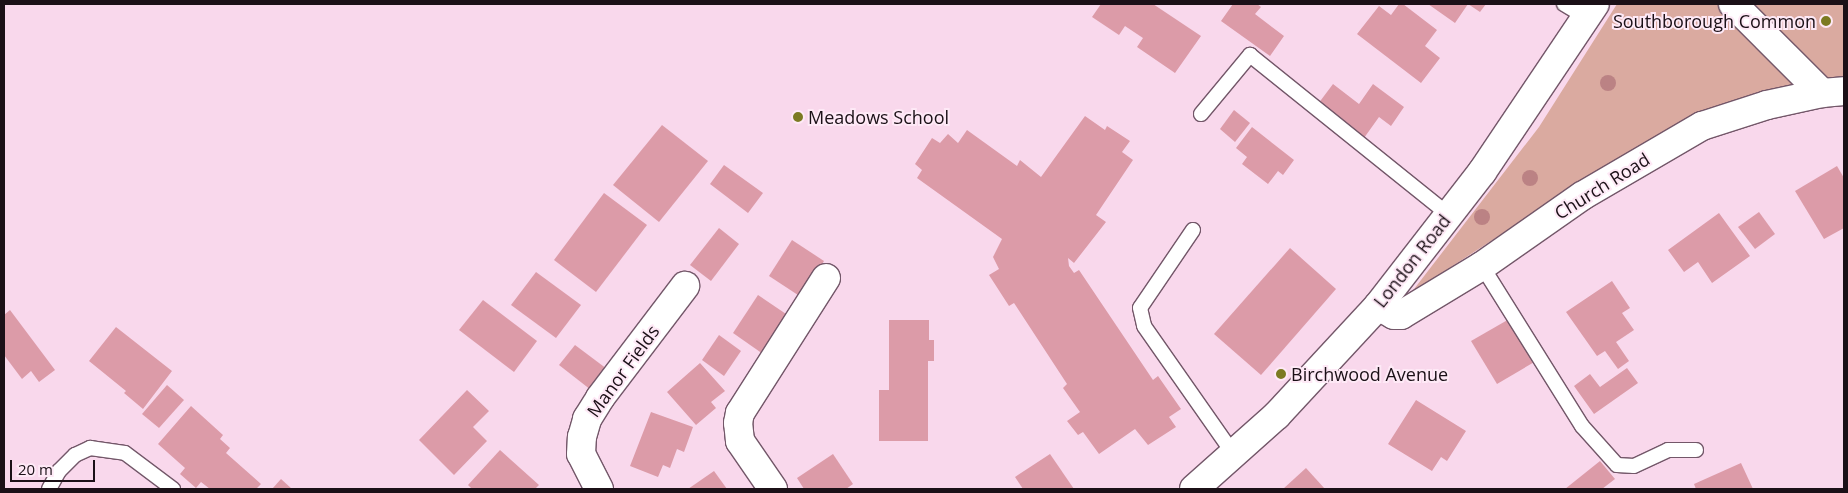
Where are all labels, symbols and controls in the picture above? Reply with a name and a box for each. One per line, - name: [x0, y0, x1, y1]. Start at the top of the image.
- place label: Southborough Common: [1613, 10, 1816, 32]
- marker: Southborough Common: [1820, 15, 1832, 27]
- place label: Meadows School: [808, 106, 949, 128]
- marker: Meadows School: [792, 111, 804, 123]
- street label: Church Road: [1550, 148, 1654, 224]
- street label: London Road: [1369, 210, 1455, 312]
- street label: Manor Fields: [582, 321, 664, 421]
- place label: Birchwood Avenue: [1291, 363, 1448, 385]
- marker: Birchwood Avenue: [1275, 368, 1287, 380]
- scale bar: [12, 450, 98, 482]
- text: 20 m: [18, 459, 53, 479]

